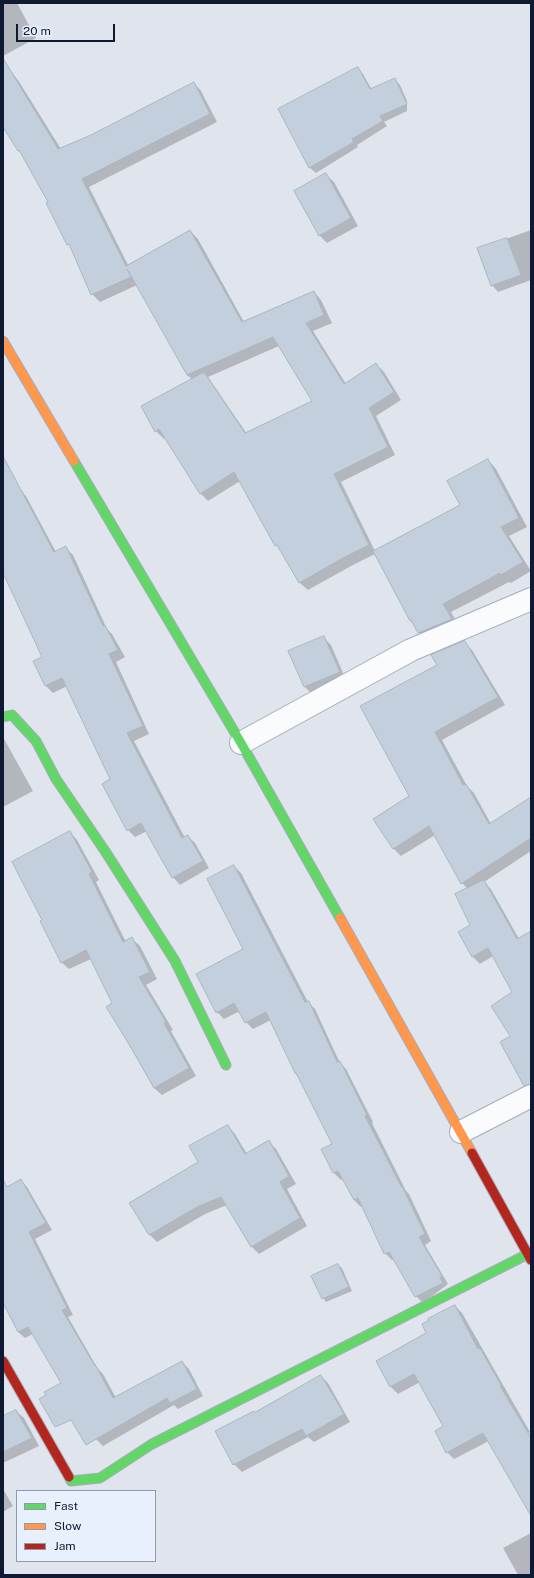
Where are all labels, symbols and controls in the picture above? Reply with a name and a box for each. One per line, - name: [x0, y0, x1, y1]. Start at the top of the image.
- scale bar: [18, 16, 117, 42]
- text: 20 m: [23, 24, 51, 38]
- legend: [16, 1490, 156, 1562]
- text: Fast: [54, 1499, 78, 1513]
- text: Slow: [54, 1519, 81, 1533]
- text: Jam: [54, 1539, 76, 1553]

